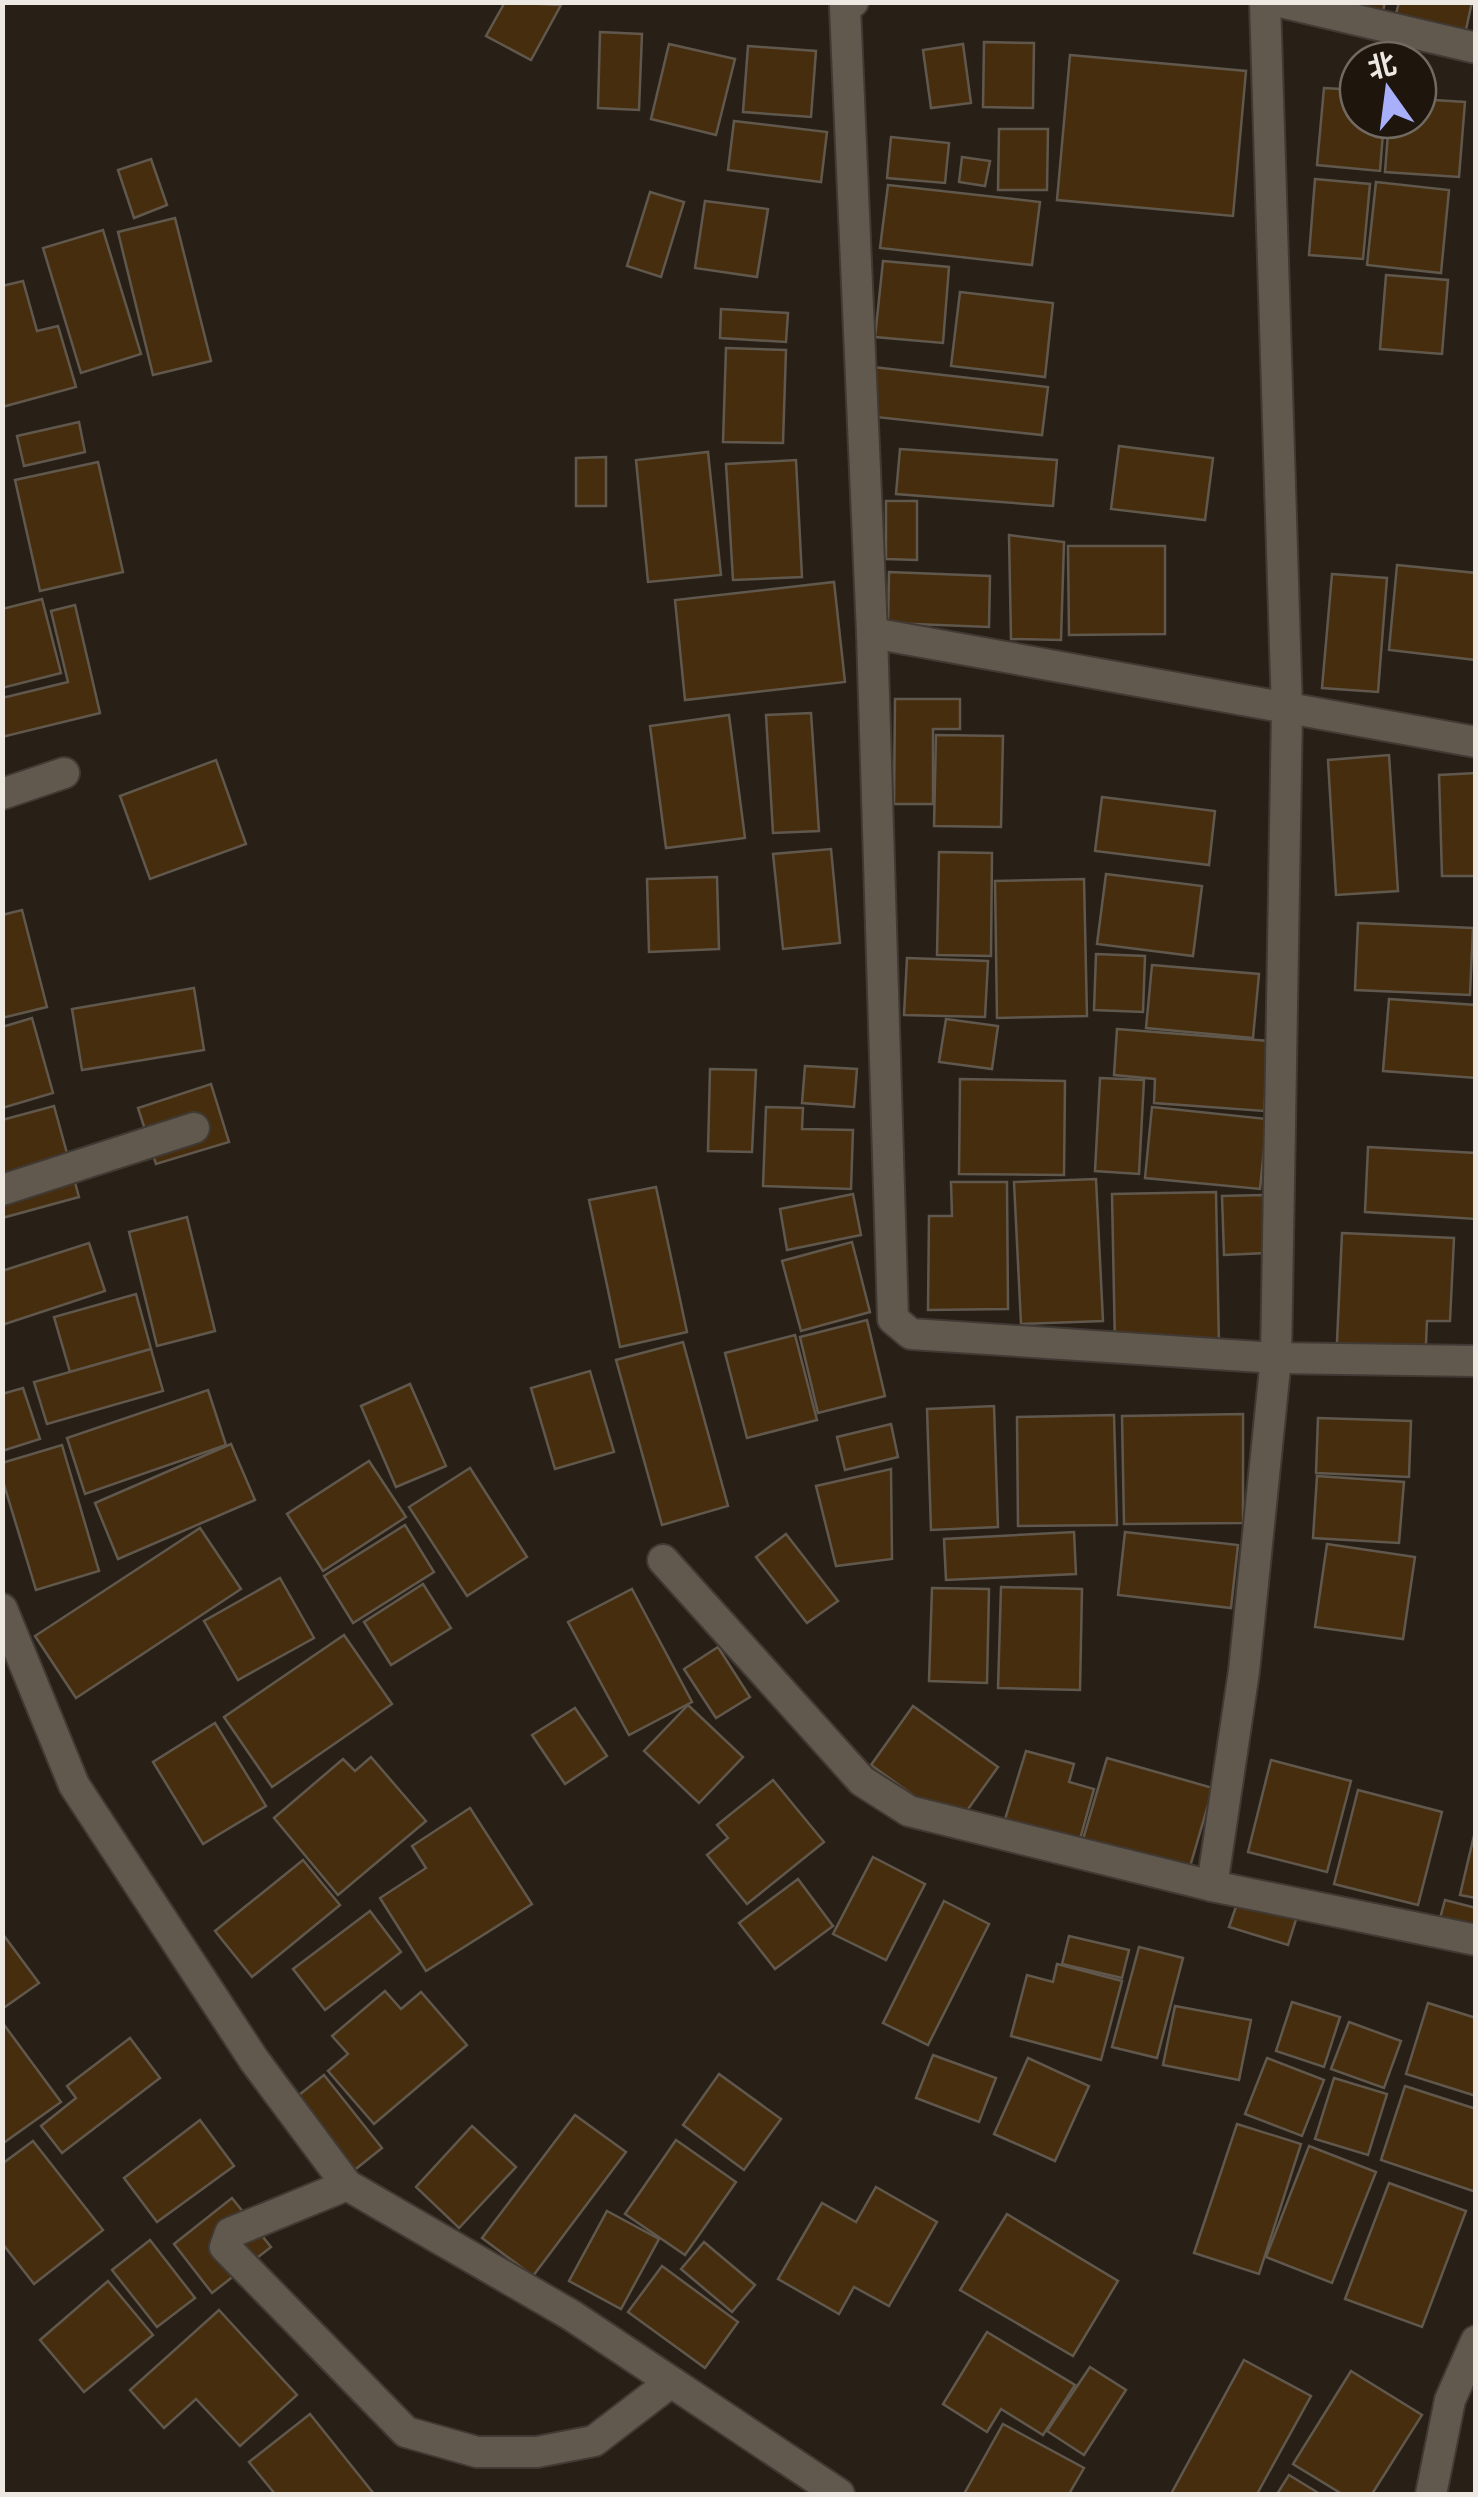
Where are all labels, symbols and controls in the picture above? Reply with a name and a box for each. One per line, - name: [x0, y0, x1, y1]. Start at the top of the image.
- north arrow: [1338, 40, 1438, 140]
- text: 北: [1364, 47, 1400, 86]

